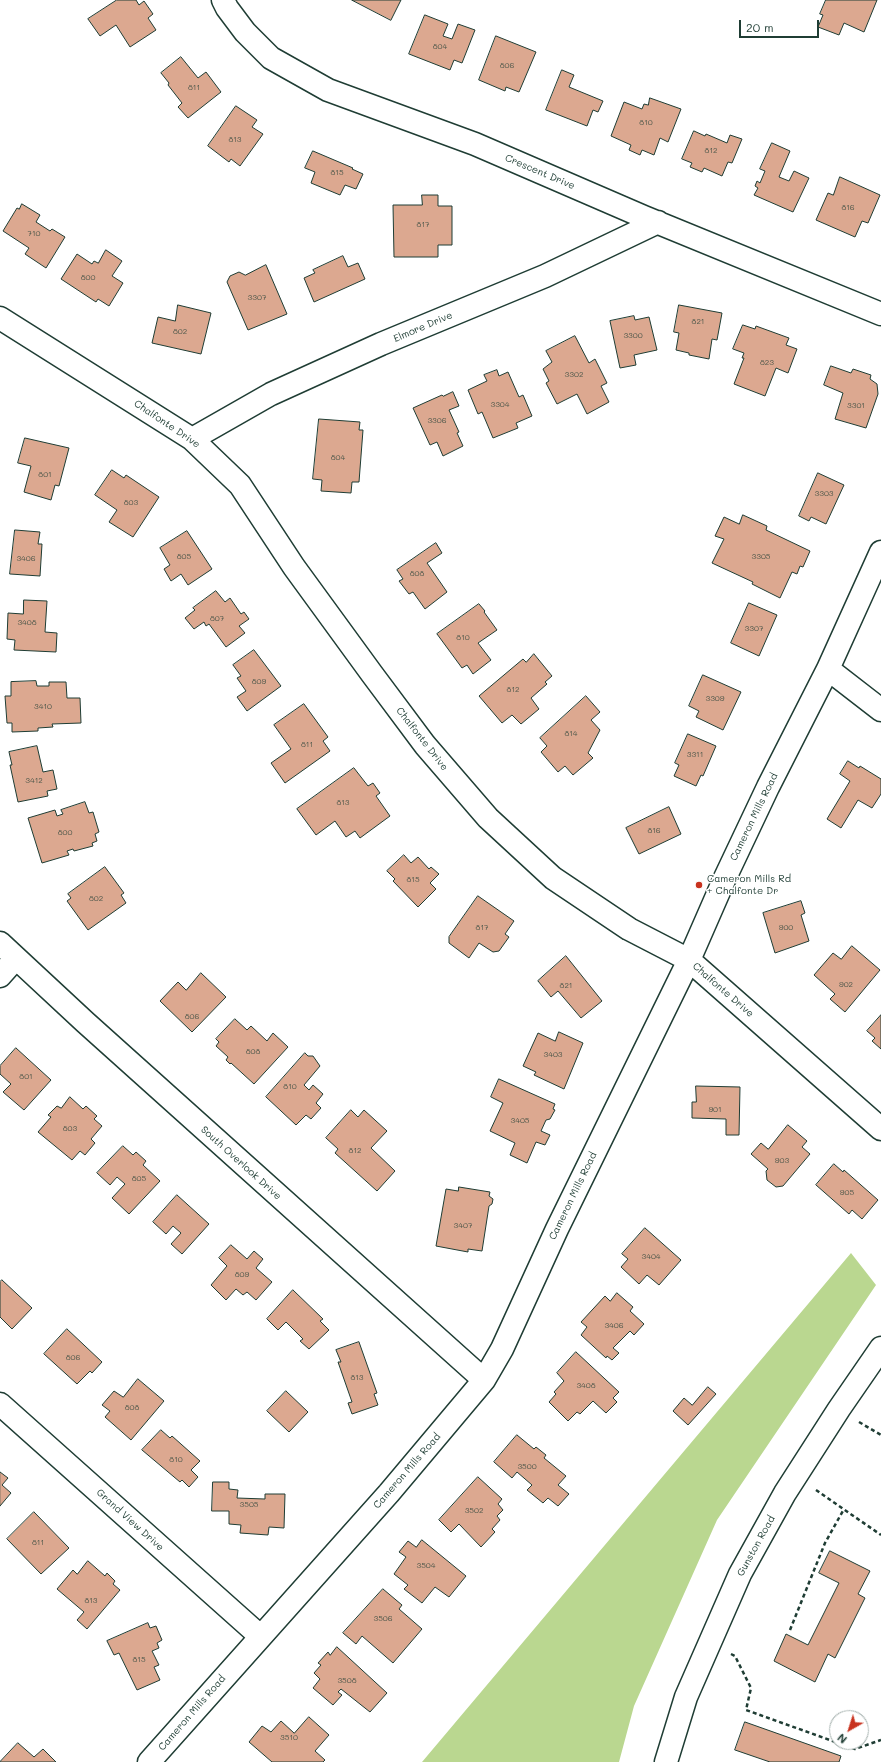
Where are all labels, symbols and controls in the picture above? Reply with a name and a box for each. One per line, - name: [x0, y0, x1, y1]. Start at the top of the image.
- scale bar: [741, 12, 821, 38]
- text: 20 m: [746, 19, 774, 35]
- house number: 804: [433, 42, 447, 52]
- house number: 806: [500, 61, 514, 71]
- house number: 811: [188, 83, 200, 93]
- house number: 810: [639, 118, 653, 128]
- house number: 813: [228, 135, 242, 145]
- house number: 812: [705, 146, 717, 156]
- street label: Crescent Drive: [503, 152, 577, 192]
- house number: 815: [330, 168, 344, 178]
- house number: 816: [841, 203, 855, 213]
- house number: 817: [417, 220, 429, 230]
- house number: 710: [28, 229, 40, 239]
- house number: 800: [81, 273, 95, 283]
- house number: 3307: [248, 293, 266, 303]
- street label: Elmore Drive: [392, 309, 454, 345]
- house number: 821: [692, 317, 704, 327]
- house number: 802: [173, 327, 187, 337]
- house number: 3300: [623, 331, 643, 341]
- house number: 823: [760, 358, 774, 368]
- house number: 3302: [565, 370, 583, 380]
- street label: Chalfonte Drive: [132, 397, 202, 451]
- house number: 3304: [490, 400, 510, 410]
- house number: 3301: [847, 401, 865, 411]
- house number: 3306: [427, 416, 447, 426]
- house number: 804: [331, 453, 345, 463]
- house number: 801: [38, 470, 52, 480]
- house number: 3303: [815, 489, 833, 499]
- house number: 803: [124, 498, 138, 508]
- house number: 805: [177, 552, 191, 562]
- house number: 3305: [752, 552, 770, 562]
- house number: 3406: [16, 554, 36, 564]
- house number: 808: [410, 569, 424, 579]
- house number: 807: [210, 614, 224, 624]
- house number: 3408: [17, 618, 37, 628]
- house number: 3307: [745, 624, 763, 634]
- house number: 810: [456, 633, 470, 643]
- house number: 809: [252, 677, 266, 687]
- house number: 812: [507, 685, 519, 695]
- house number: 3309: [705, 694, 725, 704]
- house number: 3410: [34, 702, 52, 712]
- street label: Chalfonte Drive: [394, 705, 450, 773]
- house number: 814: [564, 729, 578, 739]
- house number: 811: [301, 740, 313, 750]
- house number: 3311: [687, 750, 703, 760]
- street label: Cameron Mills Road: [728, 771, 780, 863]
- house number: 3412: [25, 776, 43, 786]
- house number: 813: [336, 798, 350, 808]
- house number: 816: [647, 826, 661, 836]
- house number: 800: [58, 828, 72, 838]
- place label: Cameron Mills Rd + Chalfonte Dr: [707, 873, 791, 896]
- house number: 815: [406, 875, 420, 885]
- marker: Cameron Mills Rd + Chalfonte Dr: [694, 880, 704, 890]
- house number: 802: [89, 894, 103, 904]
- house number: 817: [476, 923, 488, 933]
- house number: 900: [779, 923, 793, 933]
- street label: Chalfonte Drive: [690, 960, 756, 1020]
- house number: 902: [839, 980, 853, 990]
- house number: 821: [560, 981, 572, 991]
- house number: 806: [185, 1012, 199, 1022]
- house number: 808: [246, 1047, 260, 1057]
- house number: 3403: [543, 1050, 563, 1060]
- house number: 801: [19, 1072, 33, 1082]
- house number: 810: [283, 1082, 297, 1092]
- house number: 901: [708, 1105, 722, 1115]
- house number: 3405: [511, 1116, 529, 1126]
- house number: 803: [63, 1124, 77, 1134]
- street label: South Overlook Drive: [198, 1124, 284, 1202]
- house number: 812: [349, 1146, 361, 1156]
- street label: Cameron Mills Road: [547, 1150, 599, 1242]
- house number: 903: [775, 1156, 789, 1166]
- house number: 805: [132, 1174, 146, 1184]
- house number: 905: [840, 1188, 854, 1198]
- house number: 3407: [454, 1221, 472, 1231]
- house number: 3404: [641, 1252, 661, 1262]
- house number: 809: [235, 1270, 249, 1280]
- house number: 3406: [604, 1321, 624, 1331]
- house number: 806: [66, 1353, 80, 1363]
- house number: 813: [350, 1373, 364, 1383]
- house number: 3408: [576, 1381, 596, 1391]
- house number: 808: [125, 1403, 139, 1413]
- street label: Cameron Mills Road: [371, 1431, 443, 1511]
- house number: 810: [169, 1455, 183, 1465]
- house number: 3500: [517, 1462, 537, 1472]
- street label: Grand View Drive: [94, 1486, 166, 1554]
- house number: 3505: [240, 1500, 258, 1510]
- house number: 3502: [465, 1506, 483, 1516]
- street label: Gunston Road: [734, 1514, 778, 1578]
- house number: 811: [32, 1538, 44, 1548]
- house number: 3504: [417, 1561, 435, 1571]
- house number: 813: [84, 1596, 98, 1606]
- house number: 3506: [373, 1614, 393, 1624]
- house number: 815: [132, 1655, 146, 1665]
- street label: Cameron Mills Road: [156, 1673, 228, 1753]
- house number: 3508: [337, 1676, 357, 1686]
- north arrow: [829, 1710, 869, 1750]
- text: N: [834, 1730, 850, 1747]
- house number: 3510: [280, 1733, 298, 1743]

